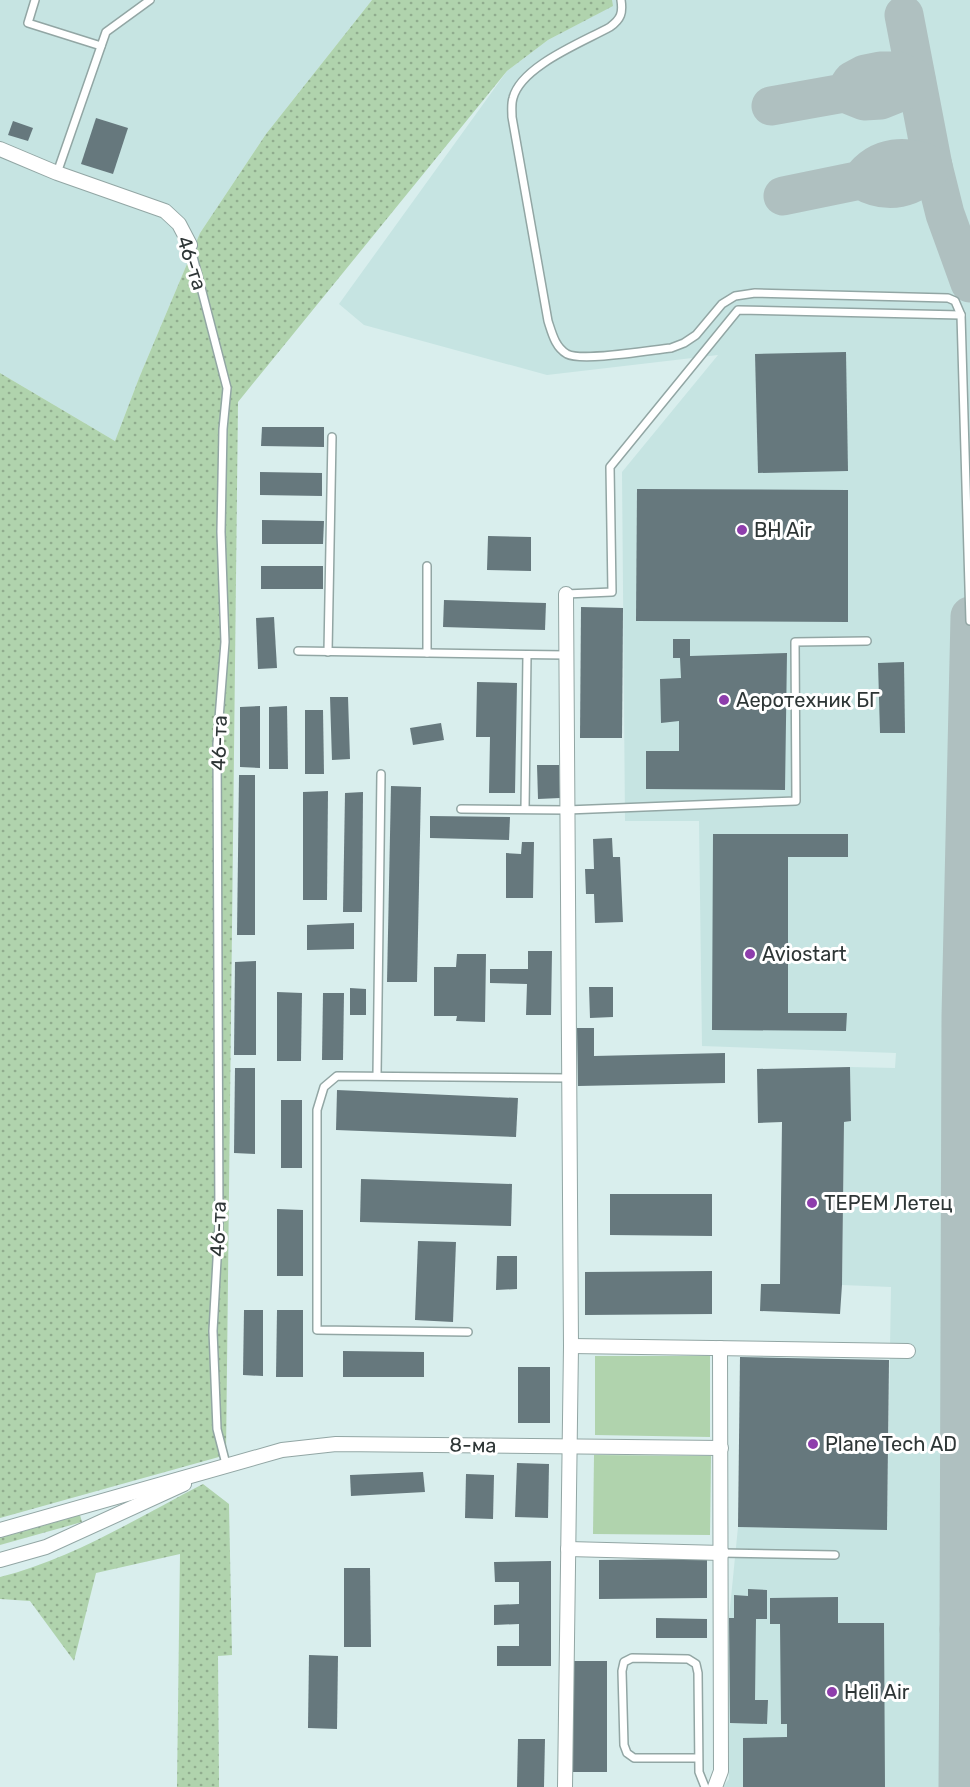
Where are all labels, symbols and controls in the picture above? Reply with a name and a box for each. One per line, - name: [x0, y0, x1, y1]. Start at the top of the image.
- street label: 46-та: [172, 233, 212, 293]
- place label: BH Air: [754, 518, 812, 542]
- marker: BH Air: [735, 523, 749, 537]
- place label: Аеротехник БГ: [736, 688, 880, 712]
- marker: Аеротехник БГ: [717, 693, 731, 707]
- street label: 46-та: [206, 715, 232, 771]
- place label: Aviostart: [762, 942, 847, 966]
- marker: Aviostart: [743, 947, 757, 961]
- place label: ТЕРЕМ Летец: [824, 1191, 953, 1215]
- marker: ТЕРЕМ Летец: [805, 1196, 819, 1210]
- street label: 46-та: [205, 1201, 231, 1257]
- place label: Plane Tech AD: [825, 1432, 957, 1456]
- street label: 8-ма: [449, 1433, 497, 1457]
- marker: Plane Tech AD: [806, 1437, 820, 1451]
- place label: Heli Air: [844, 1680, 910, 1704]
- marker: Heli Air: [825, 1685, 839, 1699]

